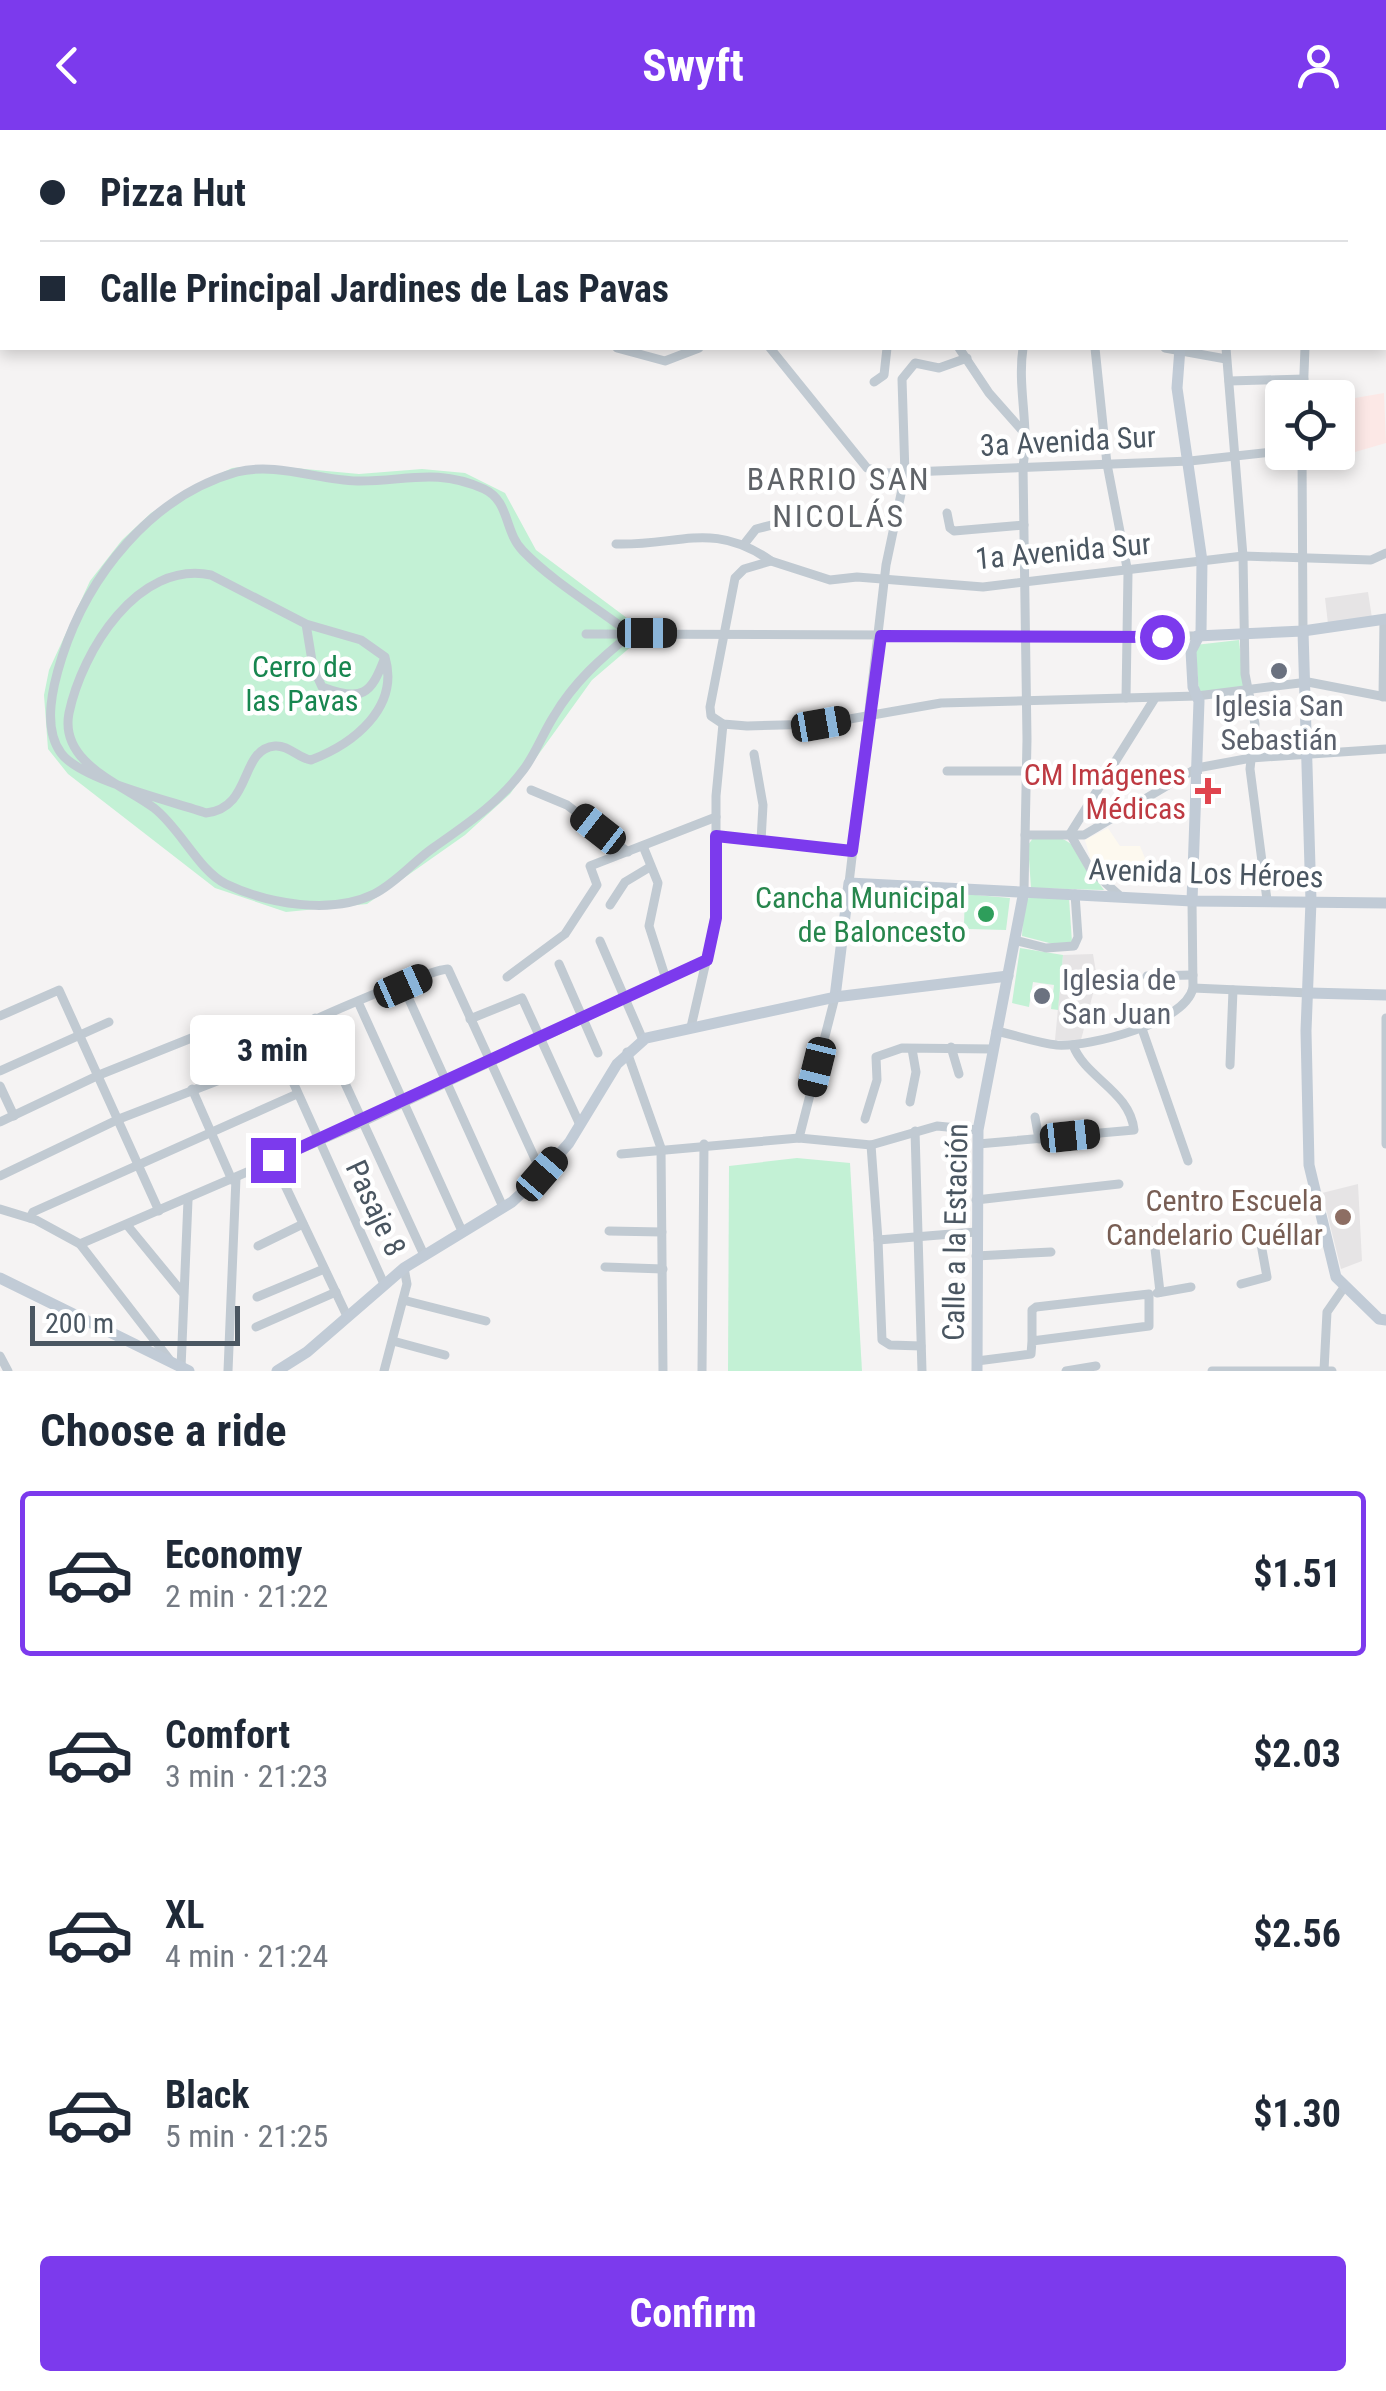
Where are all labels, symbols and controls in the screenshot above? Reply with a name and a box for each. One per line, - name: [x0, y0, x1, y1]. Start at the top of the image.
- icon: back: [40, 38, 95, 93]
- icon: person: [1291, 38, 1346, 93]
- text: Swyft: [642, 39, 744, 92]
- text: Pizza Hut: [100, 171, 246, 215]
- text: Calle Principal Jardines de Las Pavas: [100, 267, 669, 311]
- map controls: [1265, 380, 1355, 470]
- button: locate: [1265, 380, 1355, 470]
- street label: 3a Avenida Sur: [979, 419, 1157, 463]
- district label: BARRIO SAN NICOLÁS: [747, 460, 931, 535]
- street label: 1a Avenida Sur: [974, 526, 1152, 576]
- route start: [1140, 615, 1185, 660]
- car: [617, 618, 677, 648]
- park label: Cerro de las Pavas: [245, 649, 359, 718]
- marker: Iglesia San Sebastián: [1268, 660, 1290, 682]
- place label: Iglesia San Sebastián: [1214, 688, 1344, 757]
- car: [789, 704, 853, 744]
- place label: CM Imágenes Médicas: [1024, 757, 1186, 826]
- marker: CM Imágenes Médicas: [1195, 778, 1221, 804]
- car: [565, 799, 631, 859]
- street label: Avenida Los Héroes: [1088, 851, 1324, 895]
- place label: Cancha Municipal de Baloncesto: [755, 880, 966, 949]
- marker: Cancha Municipal de Baloncesto: [975, 903, 997, 925]
- car: [369, 960, 437, 1012]
- place label: Iglesia de San Juan: [1062, 962, 1176, 1031]
- marker: Iglesia de San Juan: [1031, 985, 1053, 1007]
- callout: 3 min: [190, 1015, 356, 1085]
- text: 3 min: [237, 1031, 308, 1069]
- car: [795, 1034, 839, 1100]
- car: [1039, 1118, 1101, 1154]
- street label: Calle a la Estación: [936, 1123, 974, 1341]
- route end: [251, 1138, 296, 1183]
- car: [511, 1142, 573, 1206]
- street label: Pasaje 8: [339, 1155, 413, 1261]
- place label: Centro Escuela Candelario Cuéllar: [1106, 1183, 1323, 1252]
- marker: Centro Escuela Candelario Cuéllar: [1332, 1206, 1354, 1228]
- scale bar: [30, 1301, 240, 1346]
- text: 200 m: [45, 1307, 114, 1340]
- text: Choose a ride: [40, 1404, 287, 1457]
- icon: car: [45, 1529, 135, 1619]
- text: Economy: [165, 1533, 302, 1577]
- text: $1.51: [1253, 1552, 1341, 1596]
- text: 2 min · 21:22: [165, 1577, 328, 1615]
- icon: car: [45, 1709, 135, 1799]
- text: Comfort: [165, 1713, 290, 1757]
- text: $2.03: [1253, 1732, 1341, 1776]
- text: 3 min · 21:23: [165, 1757, 328, 1795]
- icon: car: [45, 1889, 135, 1979]
- text: XL: [165, 1893, 204, 1937]
- text: $2.56: [1253, 1912, 1341, 1956]
- text: 4 min · 21:24: [165, 1937, 328, 1975]
- icon: car: [45, 2069, 135, 2159]
- text: Black: [165, 2073, 249, 2117]
- text: $1.30: [1253, 2092, 1341, 2136]
- text: 5 min · 21:25: [165, 2117, 328, 2155]
- button: Confirm: [40, 2256, 1346, 2371]

